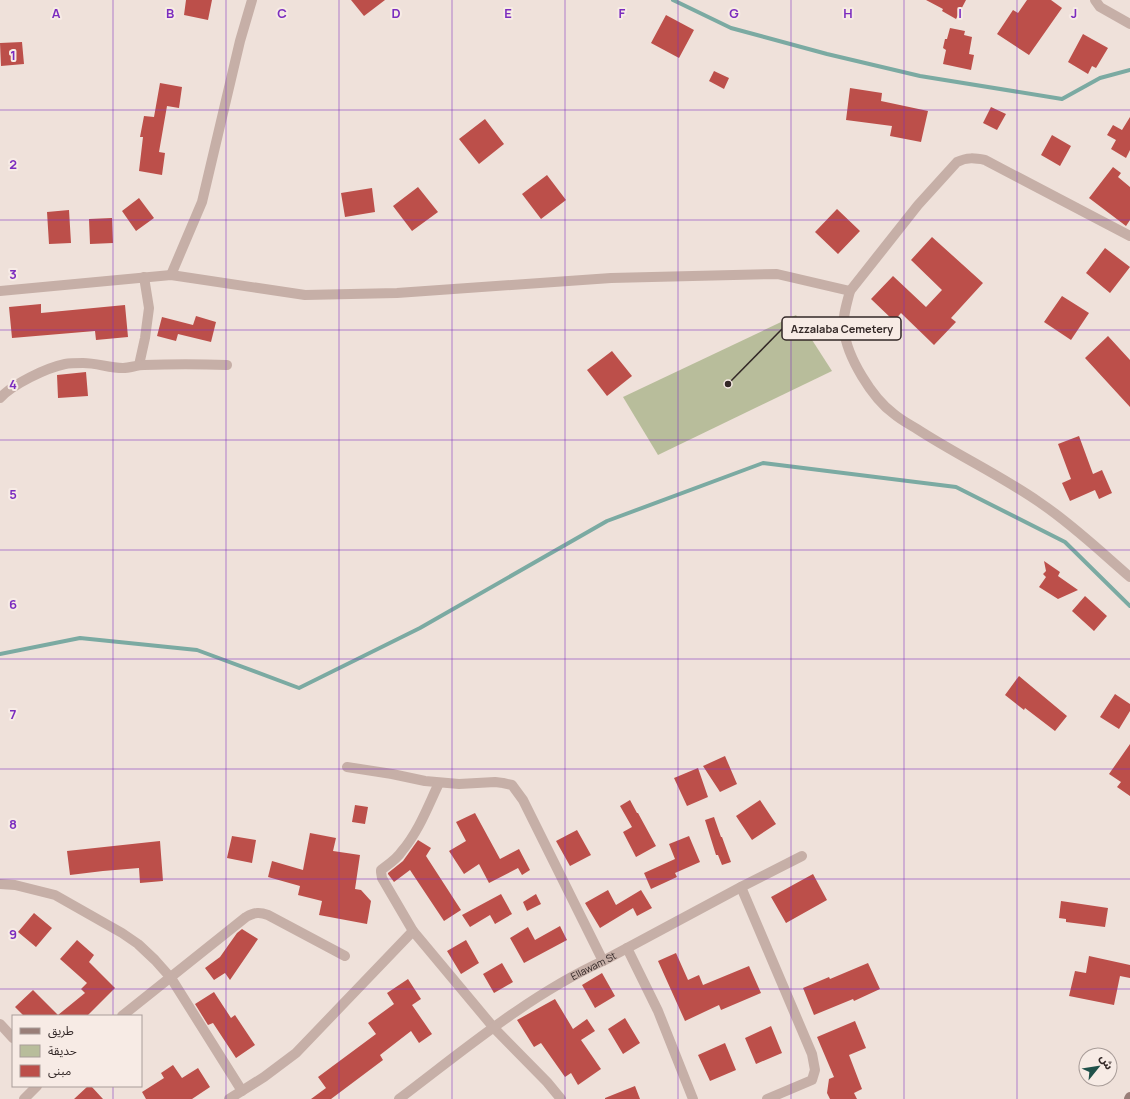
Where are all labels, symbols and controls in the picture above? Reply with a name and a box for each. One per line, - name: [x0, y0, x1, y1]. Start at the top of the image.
- text: A: [52, 4, 61, 22]
- text: B: [166, 4, 174, 22]
- text: C: [277, 4, 287, 22]
- text: D: [391, 4, 401, 22]
- text: E: [504, 4, 512, 22]
- text: F: [619, 4, 626, 22]
- text: G: [729, 4, 739, 22]
- text: H: [843, 4, 853, 22]
- text: I: [958, 4, 962, 22]
- text: J: [1071, 4, 1077, 22]
- text: 1: [10, 46, 16, 64]
- text: 2: [9, 155, 17, 173]
- text: 3: [9, 265, 17, 283]
- callout: Azzalaba Cemetery: [782, 317, 901, 340]
- text: Azzalaba Cemetery: [791, 321, 894, 336]
- text: 4: [9, 375, 17, 393]
- text: 5: [9, 485, 17, 503]
- text: 6: [9, 595, 17, 613]
- text: 7: [10, 705, 17, 723]
- text: 8: [9, 815, 17, 833]
- text: 9: [9, 925, 17, 943]
- street label: Ellawam St: [568, 948, 619, 983]
- legend: [12, 1015, 142, 1087]
- text: طريق: [48, 1022, 74, 1039]
- text: حديقة: [48, 1042, 77, 1059]
- north arrow: [1078, 1047, 1118, 1087]
- text: ش: [1097, 1051, 1117, 1072]
- text: مبنى: [48, 1062, 71, 1079]

